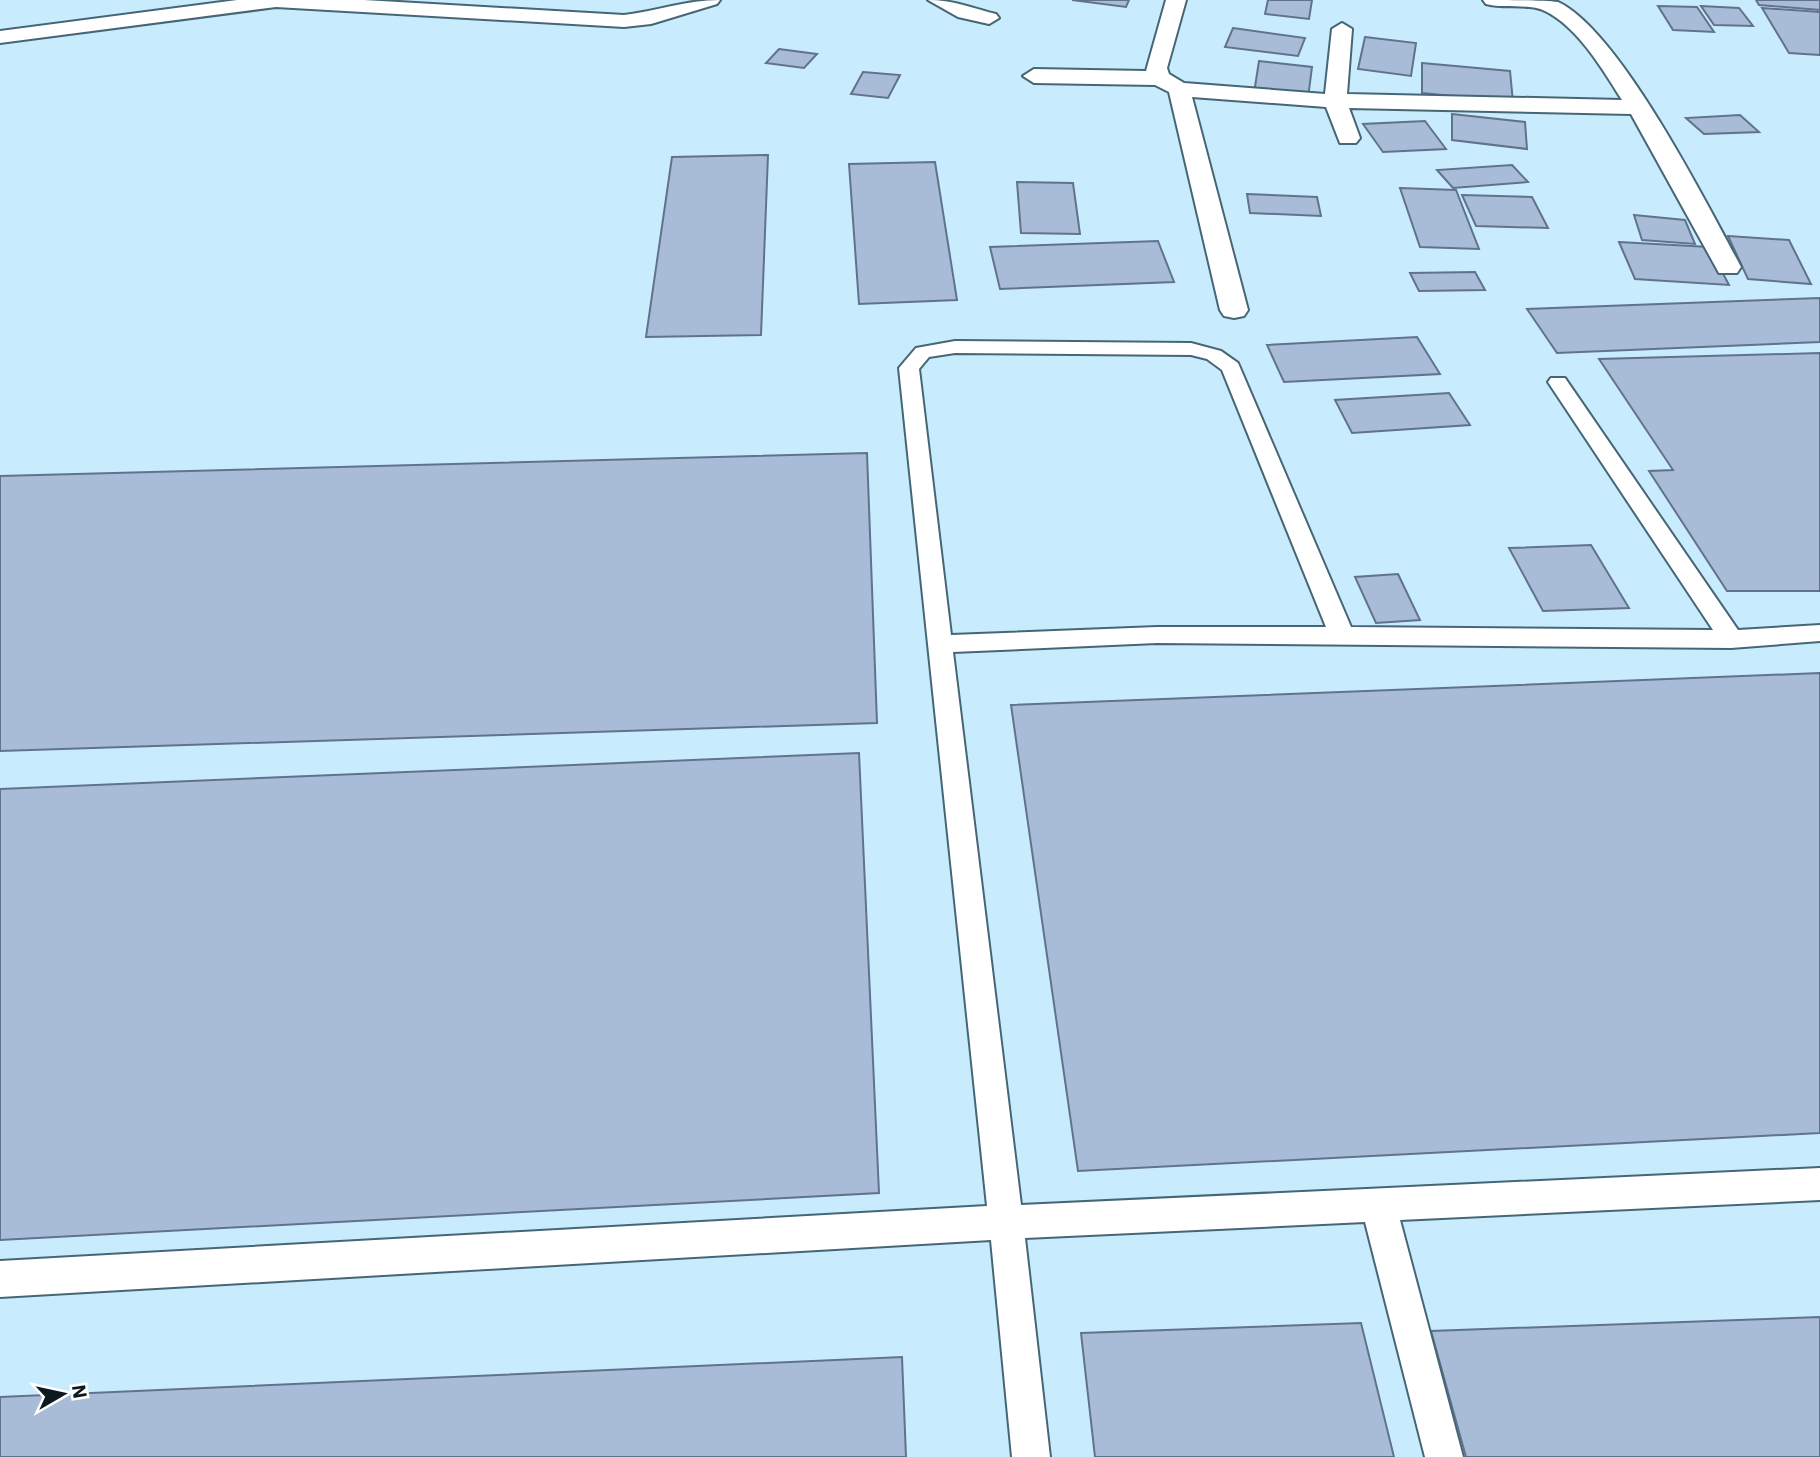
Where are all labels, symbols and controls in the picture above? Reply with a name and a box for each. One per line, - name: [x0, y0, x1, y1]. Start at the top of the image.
- north arrow: [28, 1359, 98, 1429]
- text: N: [67, 1383, 93, 1400]

